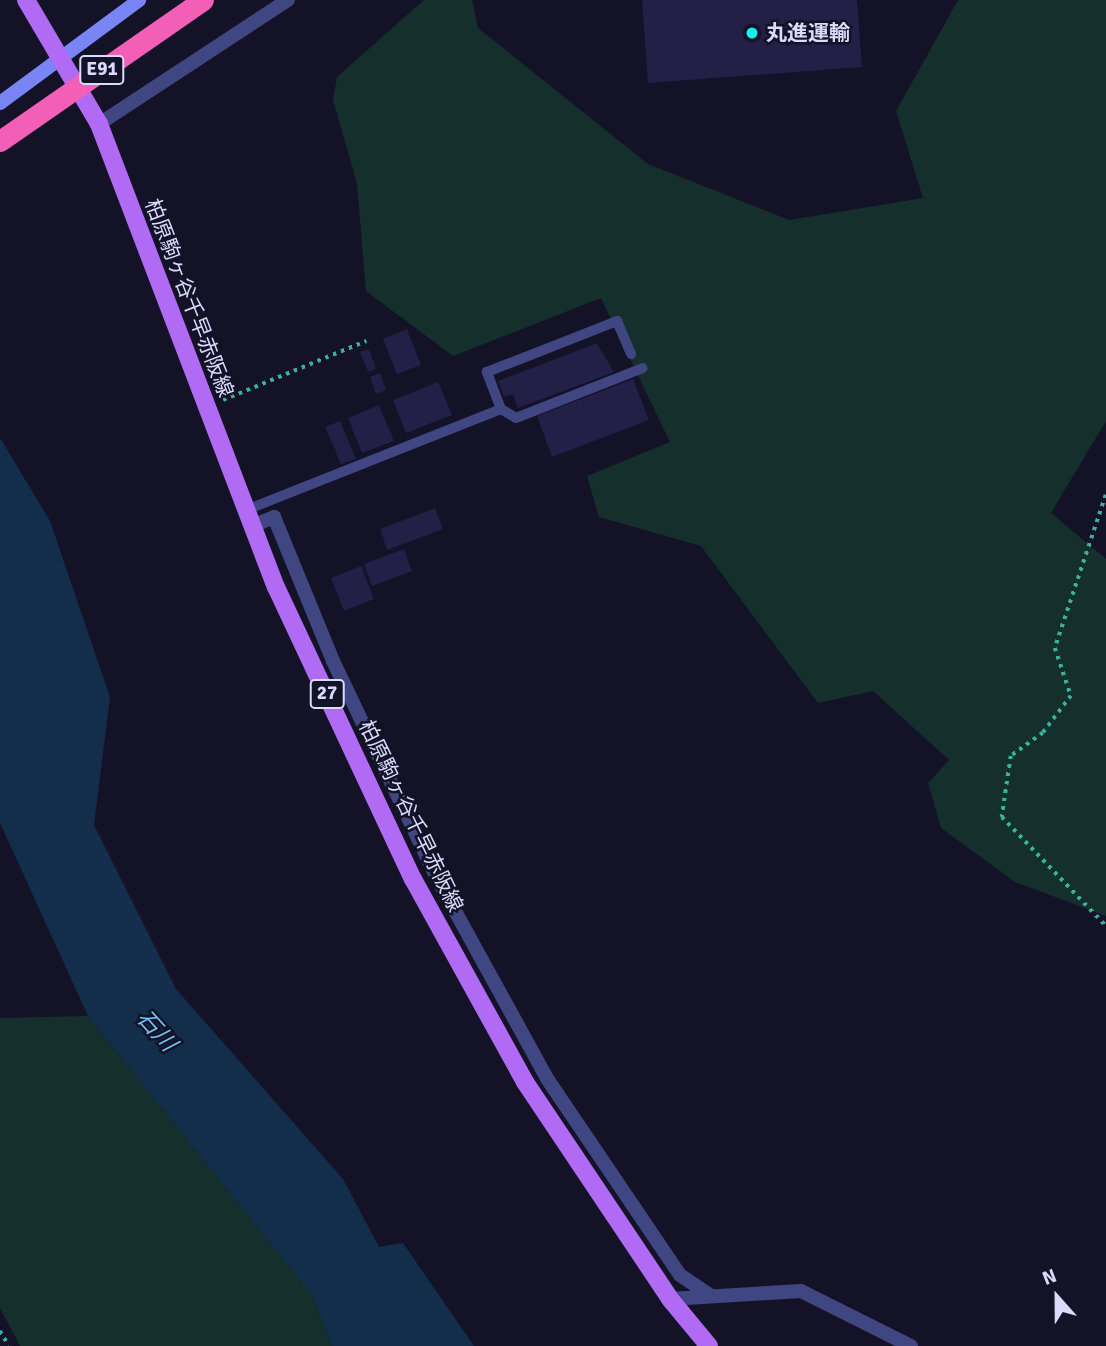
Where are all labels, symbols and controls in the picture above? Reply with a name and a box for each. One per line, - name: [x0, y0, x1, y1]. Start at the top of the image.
- place label: 丸進運輸: [766, 20, 850, 46]
- marker: 丸進運輸: [744, 25, 760, 41]
- road number: E91: [79, 54, 125, 86]
- street label: 柏原駒ヶ谷千早赤阪線: [140, 195, 238, 401]
- road number: 27: [310, 678, 344, 709]
- street label: 柏原駒ヶ谷千早赤阪線: [354, 716, 468, 916]
- water label: 石川: [130, 1005, 182, 1057]
- north arrow: [1022, 1262, 1092, 1332]
- text: N: [1039, 1264, 1060, 1291]

